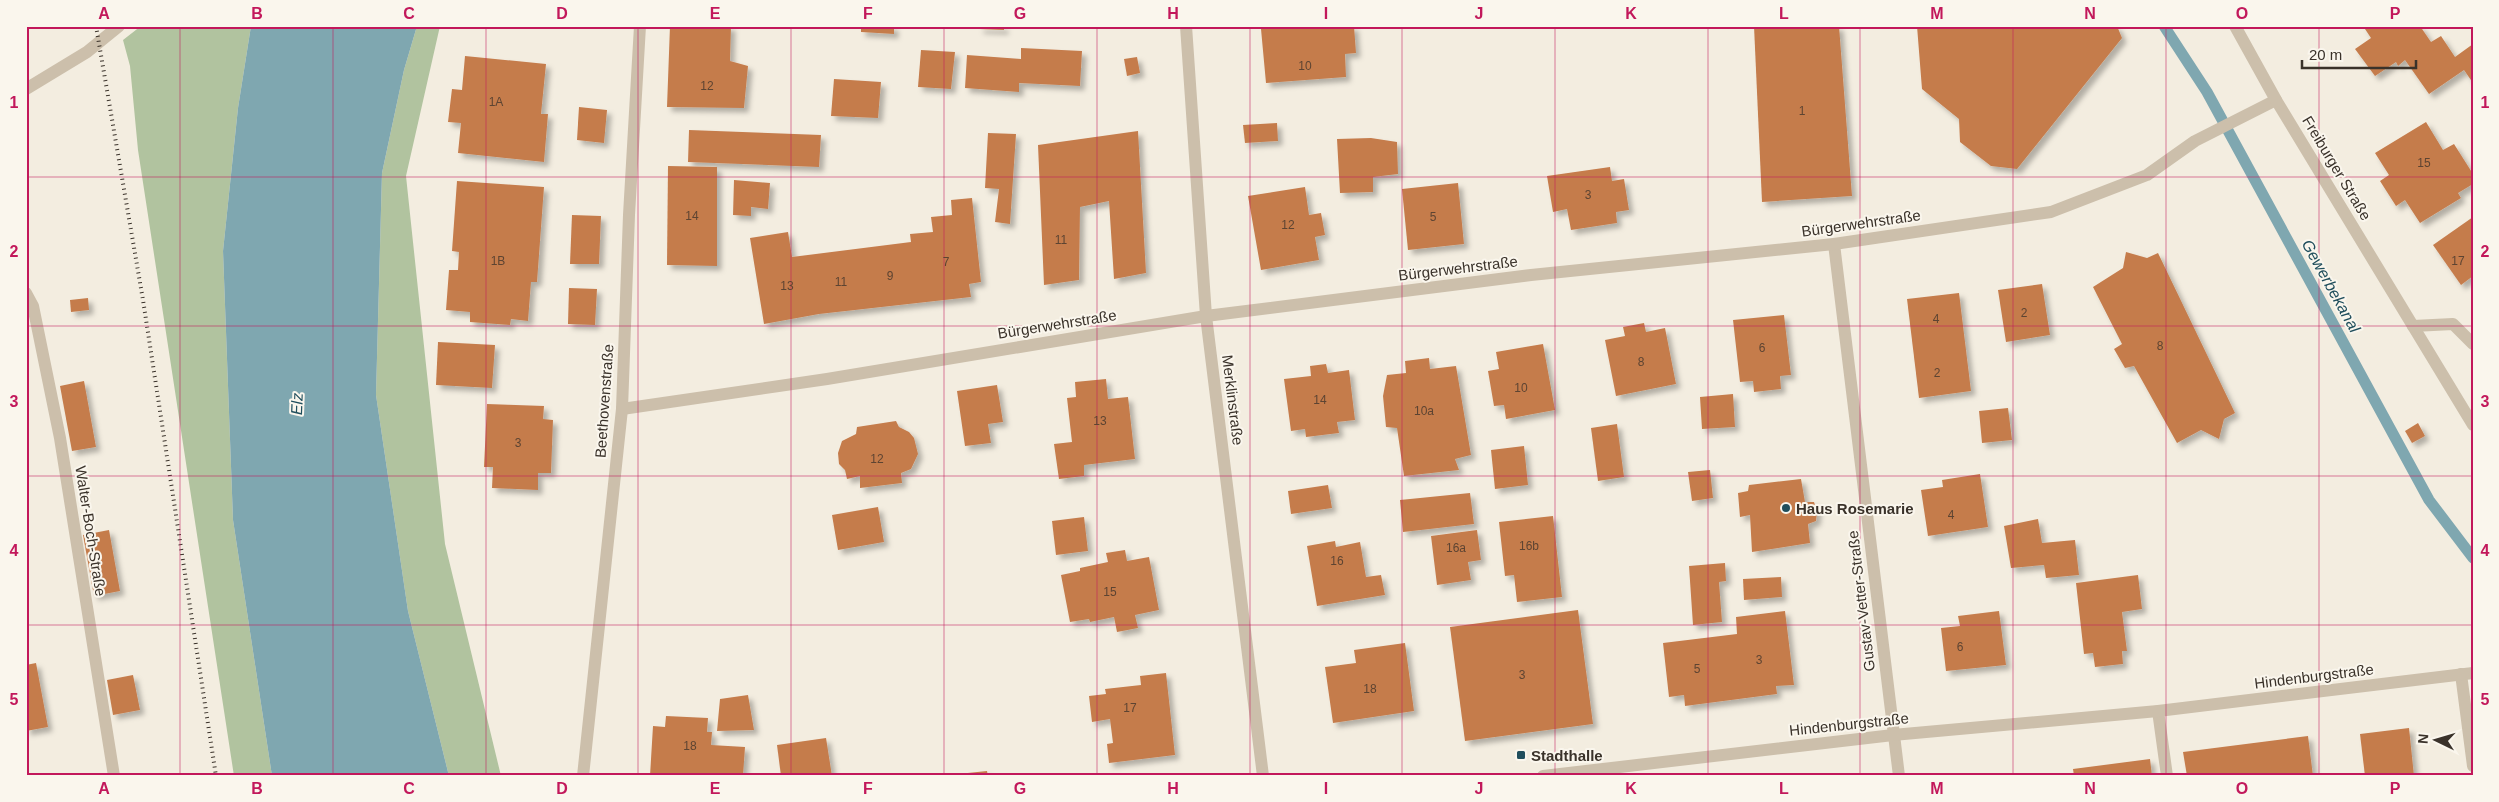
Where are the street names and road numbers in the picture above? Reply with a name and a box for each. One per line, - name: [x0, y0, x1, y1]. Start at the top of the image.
- street label: Freiburger Straße: [2299, 113, 2375, 223]
- street label: Bürgerwehrstraße: [1800, 206, 1922, 240]
- street label: Bürgerwehrstraße: [1397, 252, 1519, 284]
- street label: Bürgerwehrstraße: [996, 306, 1118, 342]
- street label: Beethovenstraße: [592, 343, 616, 459]
- street label: Merklinstraße: [1219, 354, 1247, 446]
- street label: Walter-Boch-Straße: [72, 464, 110, 598]
- street label: Gustav-Vetter-Straße: [1844, 530, 1878, 672]
- street label: Hindenburgstraße: [2253, 660, 2375, 692]
- street label: Hindenburgstraße: [1788, 709, 1910, 739]

